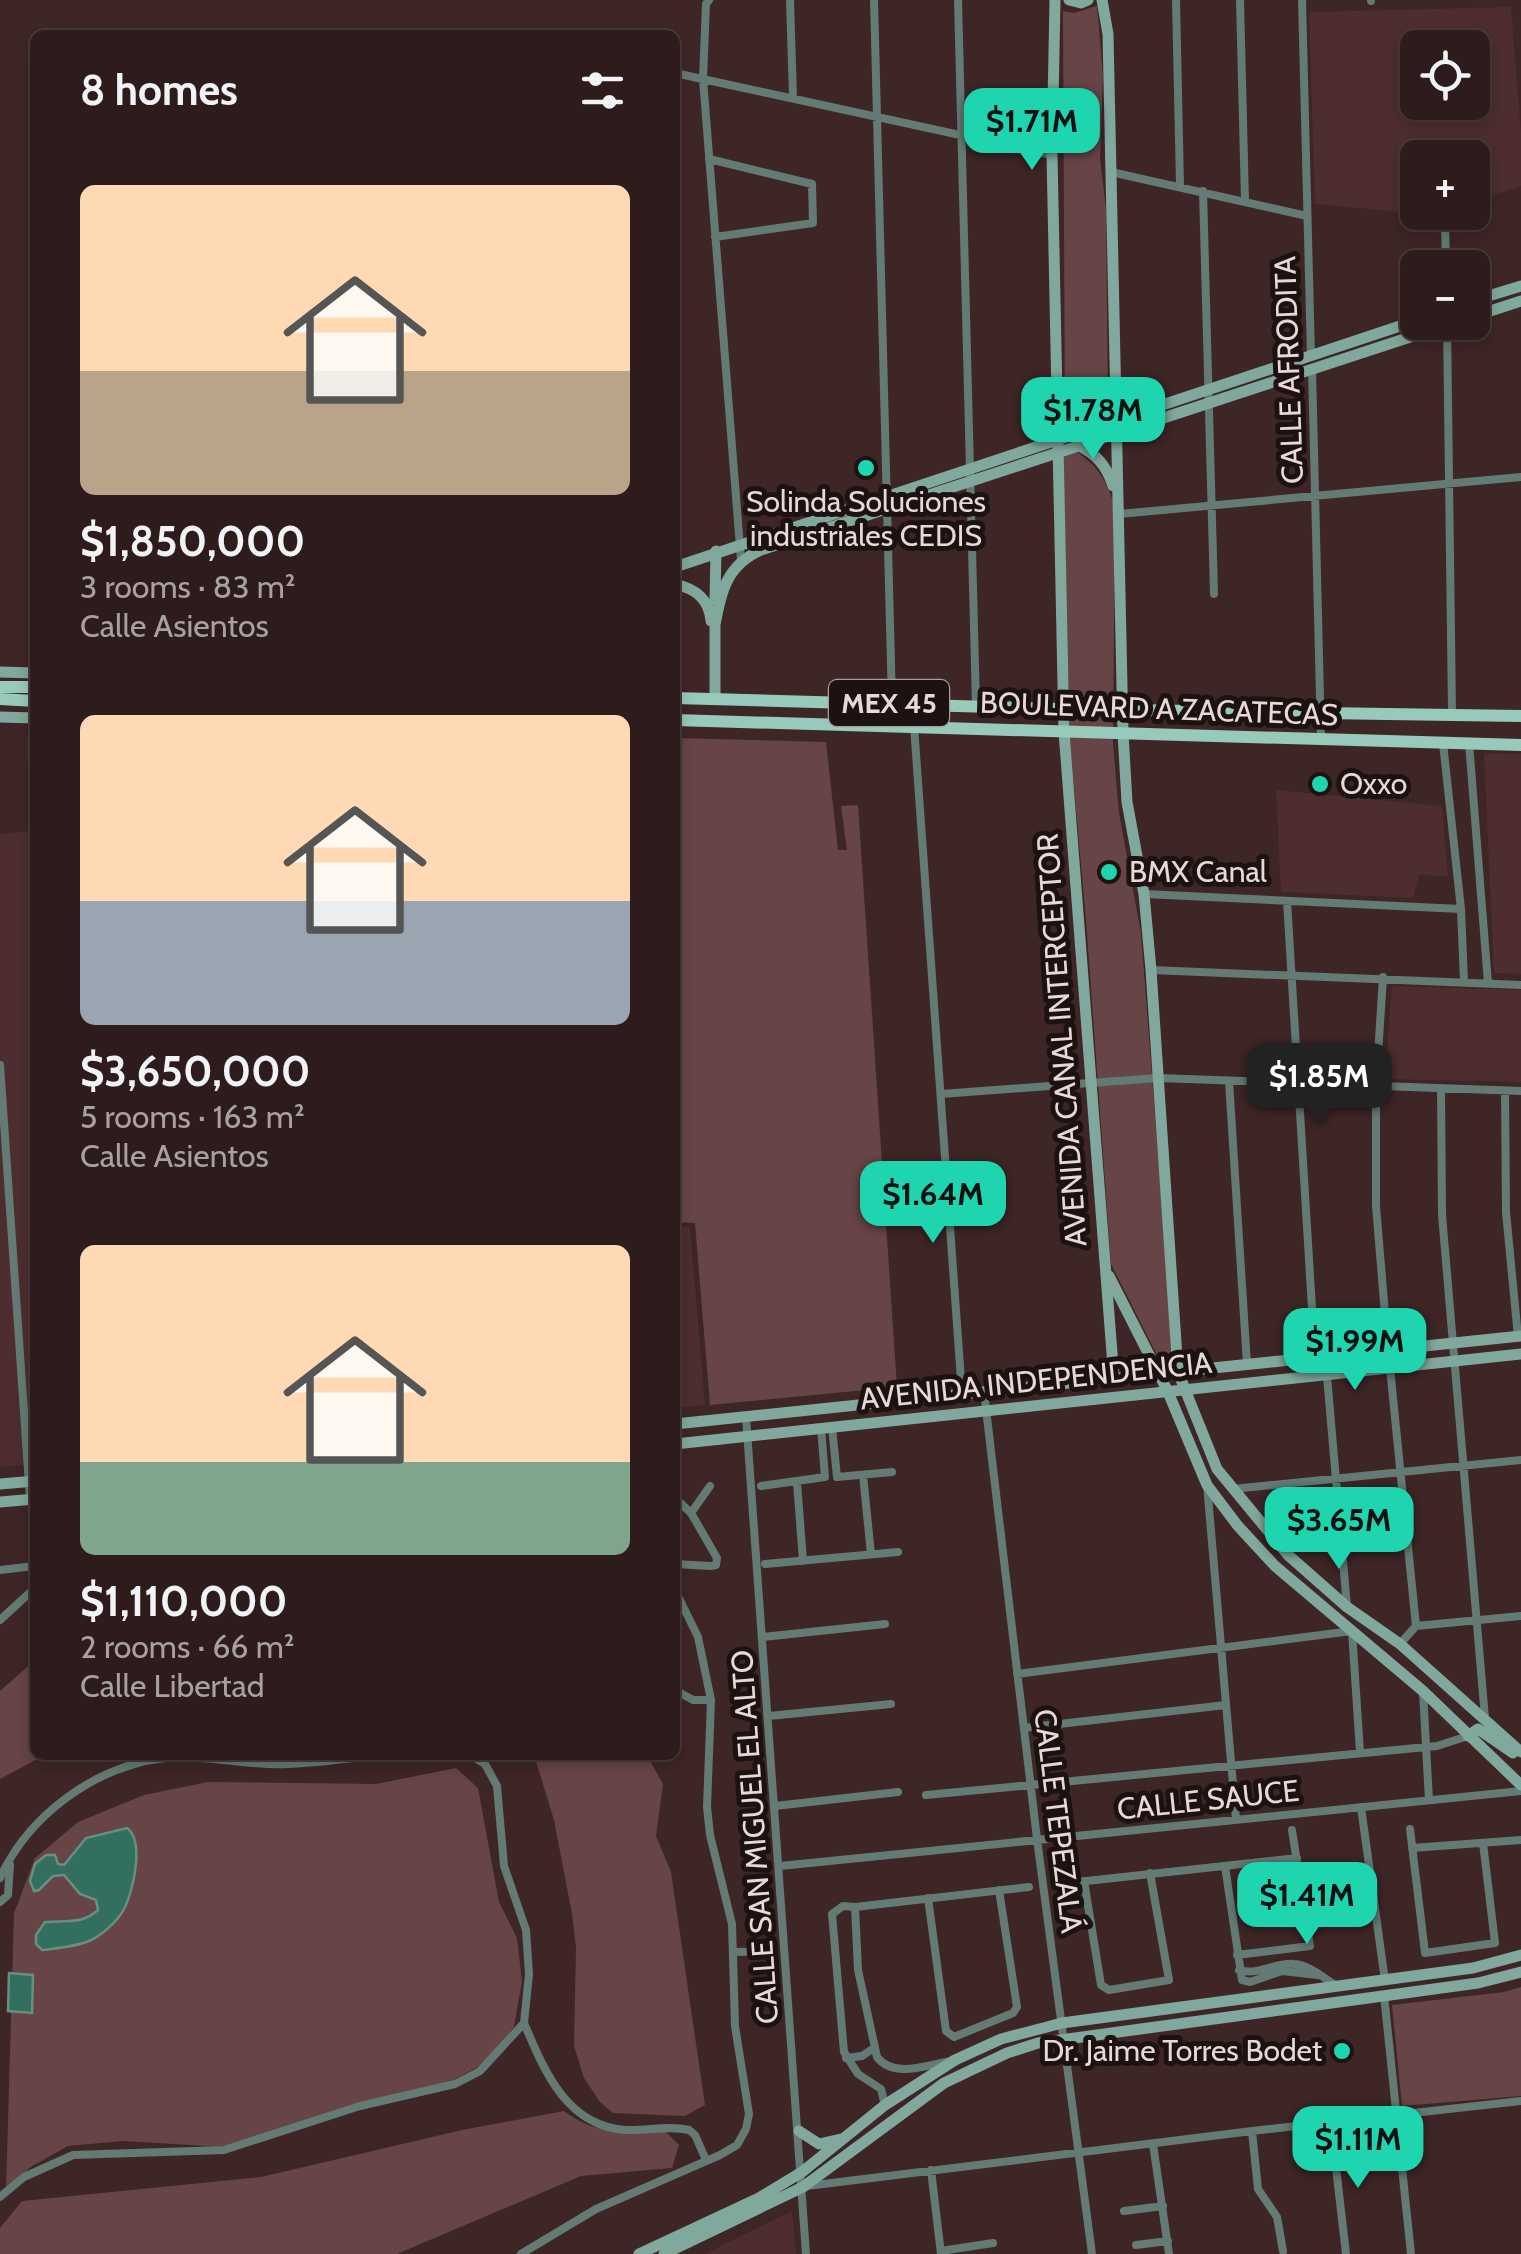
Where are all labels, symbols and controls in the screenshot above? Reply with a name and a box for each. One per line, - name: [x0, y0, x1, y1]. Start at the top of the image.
- map controls: [1400, 30, 1490, 340]
- button: locate: [1400, 30, 1490, 120]
- icon: filters: [575, 63, 630, 118]
- text: 8 homes: [80, 64, 238, 116]
- pin: $1.71M: [951, 88, 1113, 173]
- text: $1.71M: [986, 101, 1078, 140]
- button: +: [1400, 140, 1490, 230]
- icon: home: [265, 250, 445, 430]
- button: −: [1400, 250, 1490, 340]
- street label: CALLE AFRODITA: [1266, 255, 1311, 485]
- pin: $1.78M: [1012, 377, 1174, 462]
- text: $1.78M: [1043, 390, 1143, 429]
- marker: Solinda Soluciones industriales CEDIS: [855, 457, 877, 479]
- place label: Solinda Soluciones industriales CEDIS: [746, 483, 986, 554]
- text: $1,850,000: [80, 515, 305, 567]
- text: 3 rooms · 83 m²: [80, 567, 295, 606]
- text: Calle Asientos: [80, 606, 269, 645]
- road number: MEX 45: [829, 680, 949, 726]
- street label: BOULEVARD A ZACATECAS: [979, 684, 1339, 733]
- place label: Oxxo: [1340, 765, 1407, 802]
- marker: Oxxo: [1309, 773, 1331, 795]
- icon: home: [265, 780, 445, 960]
- street label: AVENIDA CANAL INTERCEPTOR: [1029, 832, 1094, 1248]
- place label: BMX Canal: [1129, 853, 1267, 890]
- marker: BMX Canal: [1098, 861, 1120, 883]
- pin: $1.85M: [1238, 1043, 1400, 1128]
- text: $3,650,000: [80, 1045, 310, 1097]
- text: $1.85M: [1269, 1056, 1369, 1095]
- text: 5 rooms · 163 m²: [80, 1097, 305, 1136]
- text: Calle Asientos: [80, 1136, 269, 1175]
- pin: $1.64M: [852, 1161, 1014, 1246]
- text: $1.64M: [882, 1174, 984, 1213]
- pin: $1.99M: [1274, 1308, 1436, 1393]
- icon: home: [265, 1310, 445, 1490]
- text: $1.99M: [1305, 1321, 1405, 1360]
- street label: AVENIDA INDEPENDENCIA: [858, 1344, 1214, 1417]
- pin: $3.65M: [1258, 1487, 1420, 1572]
- text: $3.65M: [1287, 1500, 1391, 1539]
- text: $1,110,000: [80, 1575, 287, 1627]
- text: 2 rooms · 66 m²: [80, 1627, 294, 1666]
- street label: CALLE SAN MIGUEL EL ALTO: [723, 1649, 786, 2025]
- text: Calle Libertad: [80, 1666, 265, 1705]
- street label: CALLE TEPEZALÁ: [1026, 1707, 1091, 1935]
- street label: CALLE SAUCE: [1115, 1772, 1301, 1827]
- pin: $1.41M: [1226, 1862, 1388, 1947]
- text: $1.41M: [1259, 1875, 1355, 1914]
- place label: Dr. Jaime Torres Bodet: [1043, 2032, 1322, 2069]
- marker: Dr. Jaime Torres Bodet: [1331, 2040, 1353, 2062]
- pin: $1.11M: [1277, 2106, 1439, 2191]
- text: $1.11M: [1314, 2119, 1402, 2158]

